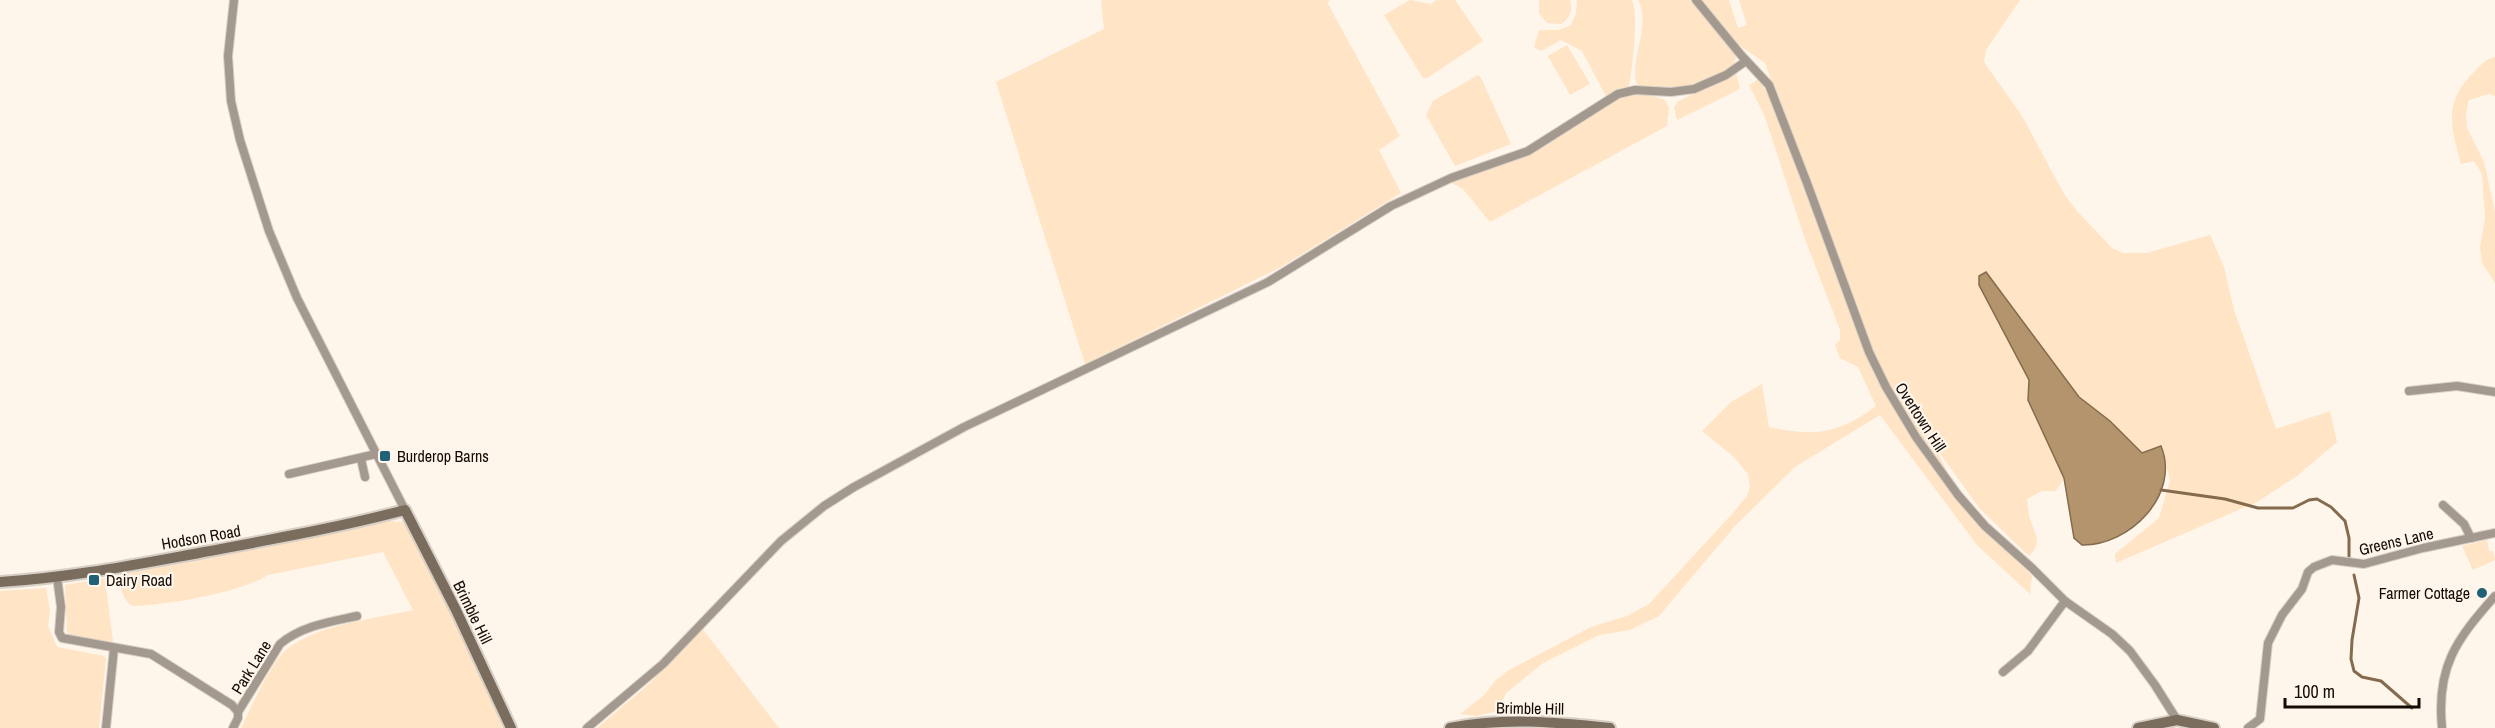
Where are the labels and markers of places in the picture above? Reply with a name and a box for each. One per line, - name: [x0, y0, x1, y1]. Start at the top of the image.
- place label: Burderop Barns: [397, 445, 489, 467]
- marker: Burderop Barns: [378, 449, 392, 463]
- place label: Dairy Road: [106, 569, 172, 591]
- marker: Dairy Road: [87, 573, 101, 587]
- place label: Farmer Cottage: [2379, 582, 2470, 604]
- marker: Farmer Cottage: [2475, 586, 2489, 600]

